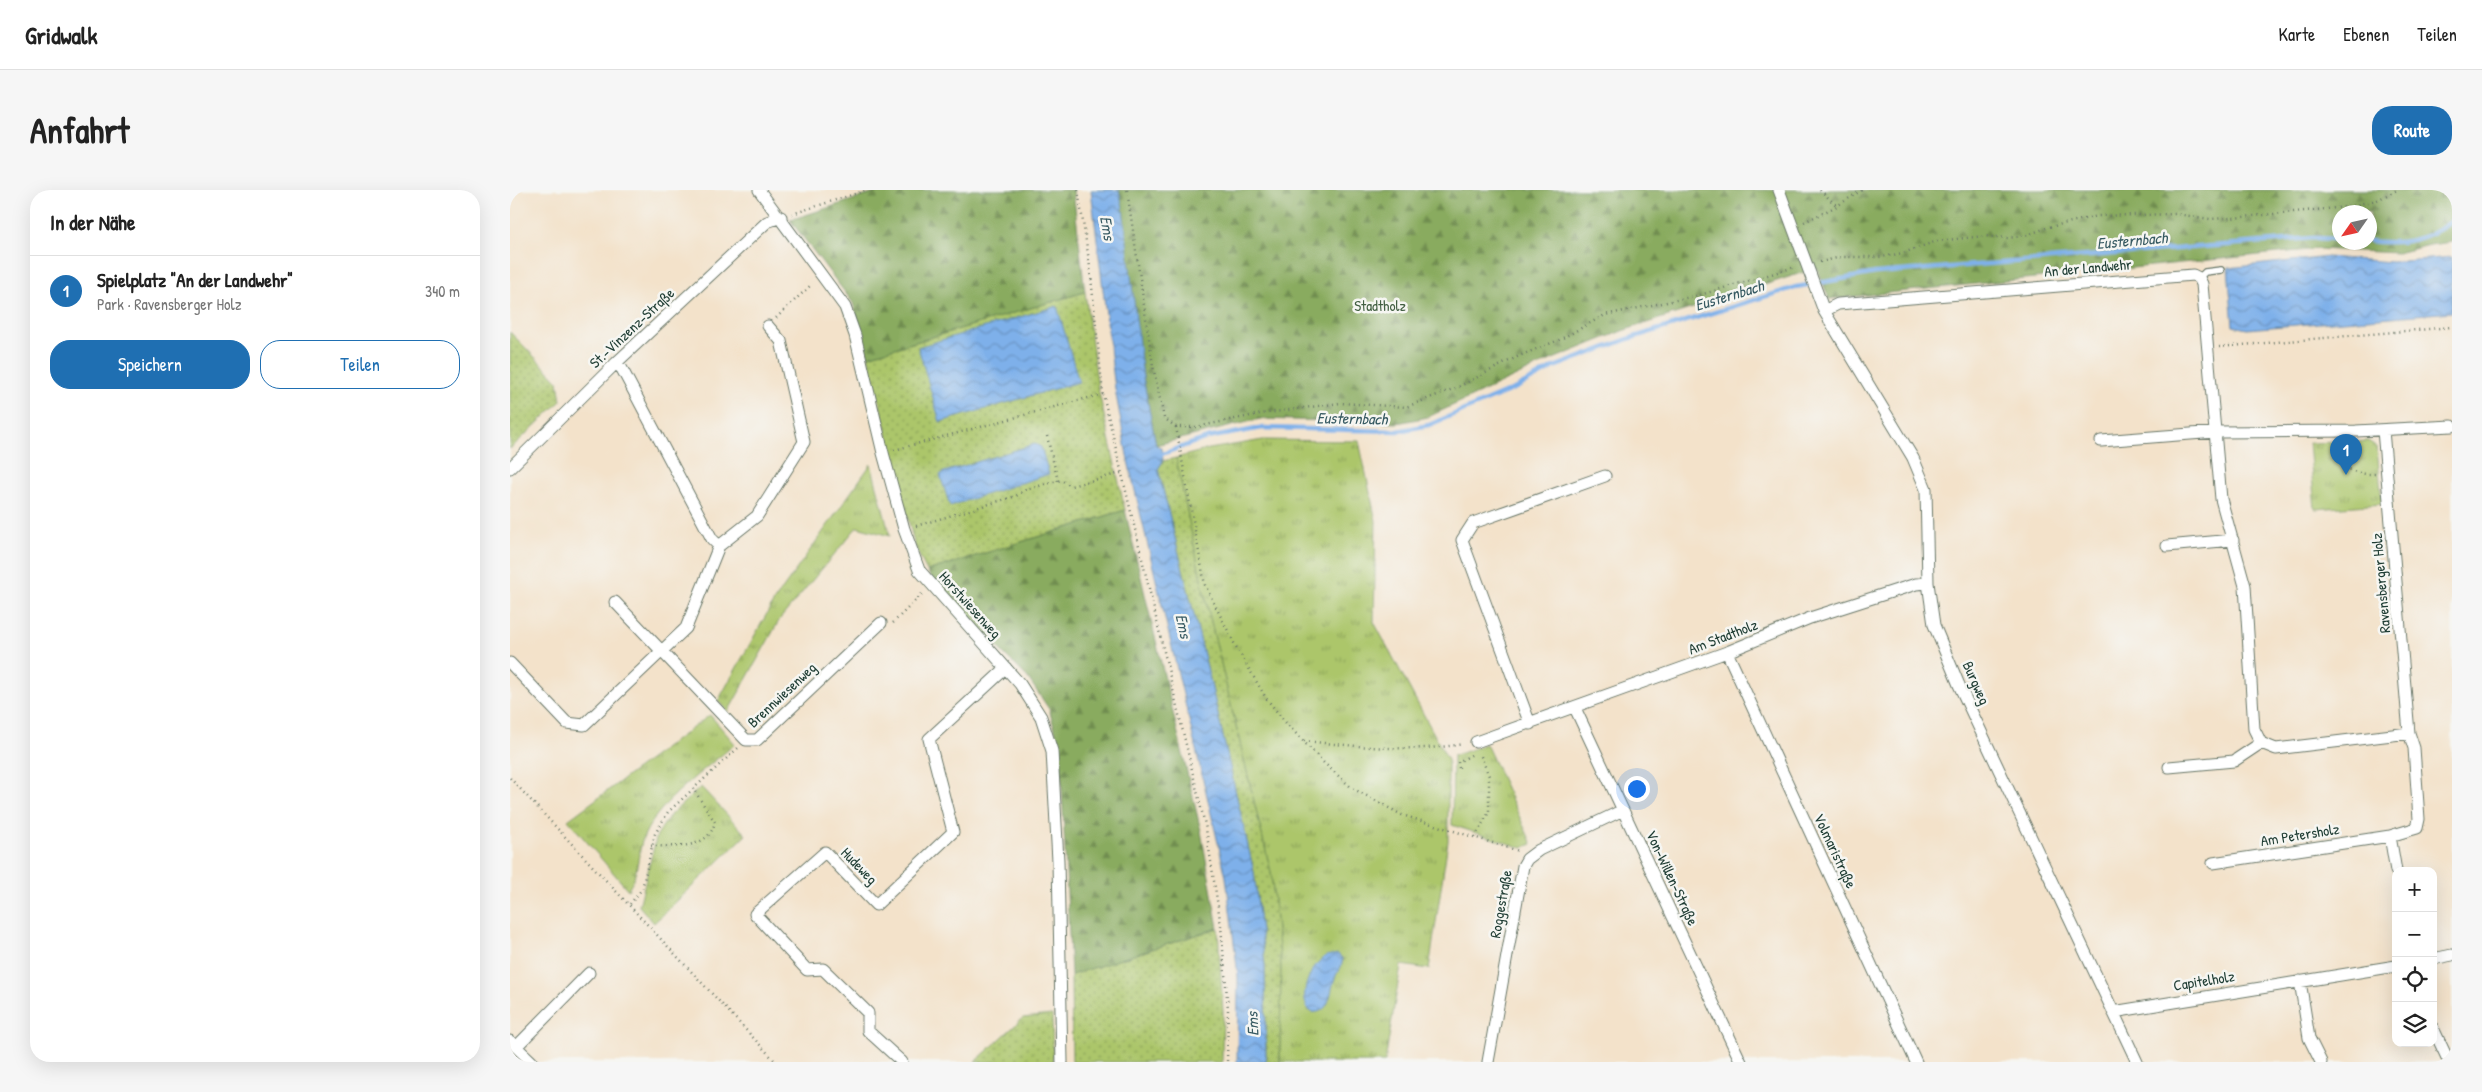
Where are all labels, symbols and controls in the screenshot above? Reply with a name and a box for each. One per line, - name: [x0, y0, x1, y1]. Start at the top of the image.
- text: Gridwalk: [25, 19, 97, 51]
- text: Karte: [2279, 22, 2315, 47]
- text: Ebenen: [2343, 22, 2389, 47]
- text: Teilen: [2417, 22, 2457, 47]
- button: Route: [2372, 106, 2452, 155]
- text: Anfahrt: [30, 107, 129, 154]
- north arrow: [2332, 205, 2377, 250]
- text: In der Nähe: [50, 208, 135, 237]
- water label: Ems: [1095, 214, 1121, 244]
- water label: Eusternbach: [2096, 226, 2169, 254]
- street label: An der Landwehr: [2043, 253, 2133, 282]
- text: Spielplatz "An der Landwehr": [97, 267, 293, 293]
- water label: Eusternbach: [1692, 274, 1767, 316]
- text: 1: [63, 280, 69, 302]
- text: 340 m: [425, 280, 460, 302]
- street label: St.-Vinzenz-Straße: [585, 283, 679, 373]
- text: Park · Ravensberger Holz: [97, 293, 242, 315]
- park label: Stadtholz: [1354, 295, 1406, 316]
- button: Speichern: [50, 340, 250, 389]
- button: Teilen: [260, 340, 460, 389]
- water label: Eusternbach: [1316, 406, 1389, 430]
- pin: 1: [2330, 434, 2362, 475]
- street label: Ravensberger Holz: [2366, 532, 2395, 634]
- street label: Horstwiesenweg: [934, 566, 1007, 643]
- water label: Ems: [1171, 612, 1198, 642]
- street label: Am Stadtholz: [1685, 614, 1761, 659]
- street label: Brennwiesenweg: [743, 657, 821, 732]
- street label: Burgweg: [1958, 658, 1995, 708]
- your location: [1624, 776, 1650, 802]
- street label: Volmaristraße: [1809, 810, 1862, 892]
- street label: Am Petersholz: [2259, 818, 2341, 851]
- street label: Von-Willen-Straße: [1641, 827, 1704, 929]
- street label: Hudeweg: [836, 842, 883, 889]
- map controls: [2392, 867, 2437, 1047]
- button: +: [2392, 867, 2437, 912]
- street label: Roggestraße: [1484, 868, 1517, 940]
- button: −: [2392, 912, 2437, 957]
- button: locate: [2392, 957, 2437, 1002]
- street label: Capitelholz: [2172, 965, 2237, 996]
- button: layers: [2392, 1002, 2437, 1047]
- water label: Ems: [1241, 1010, 1263, 1036]

